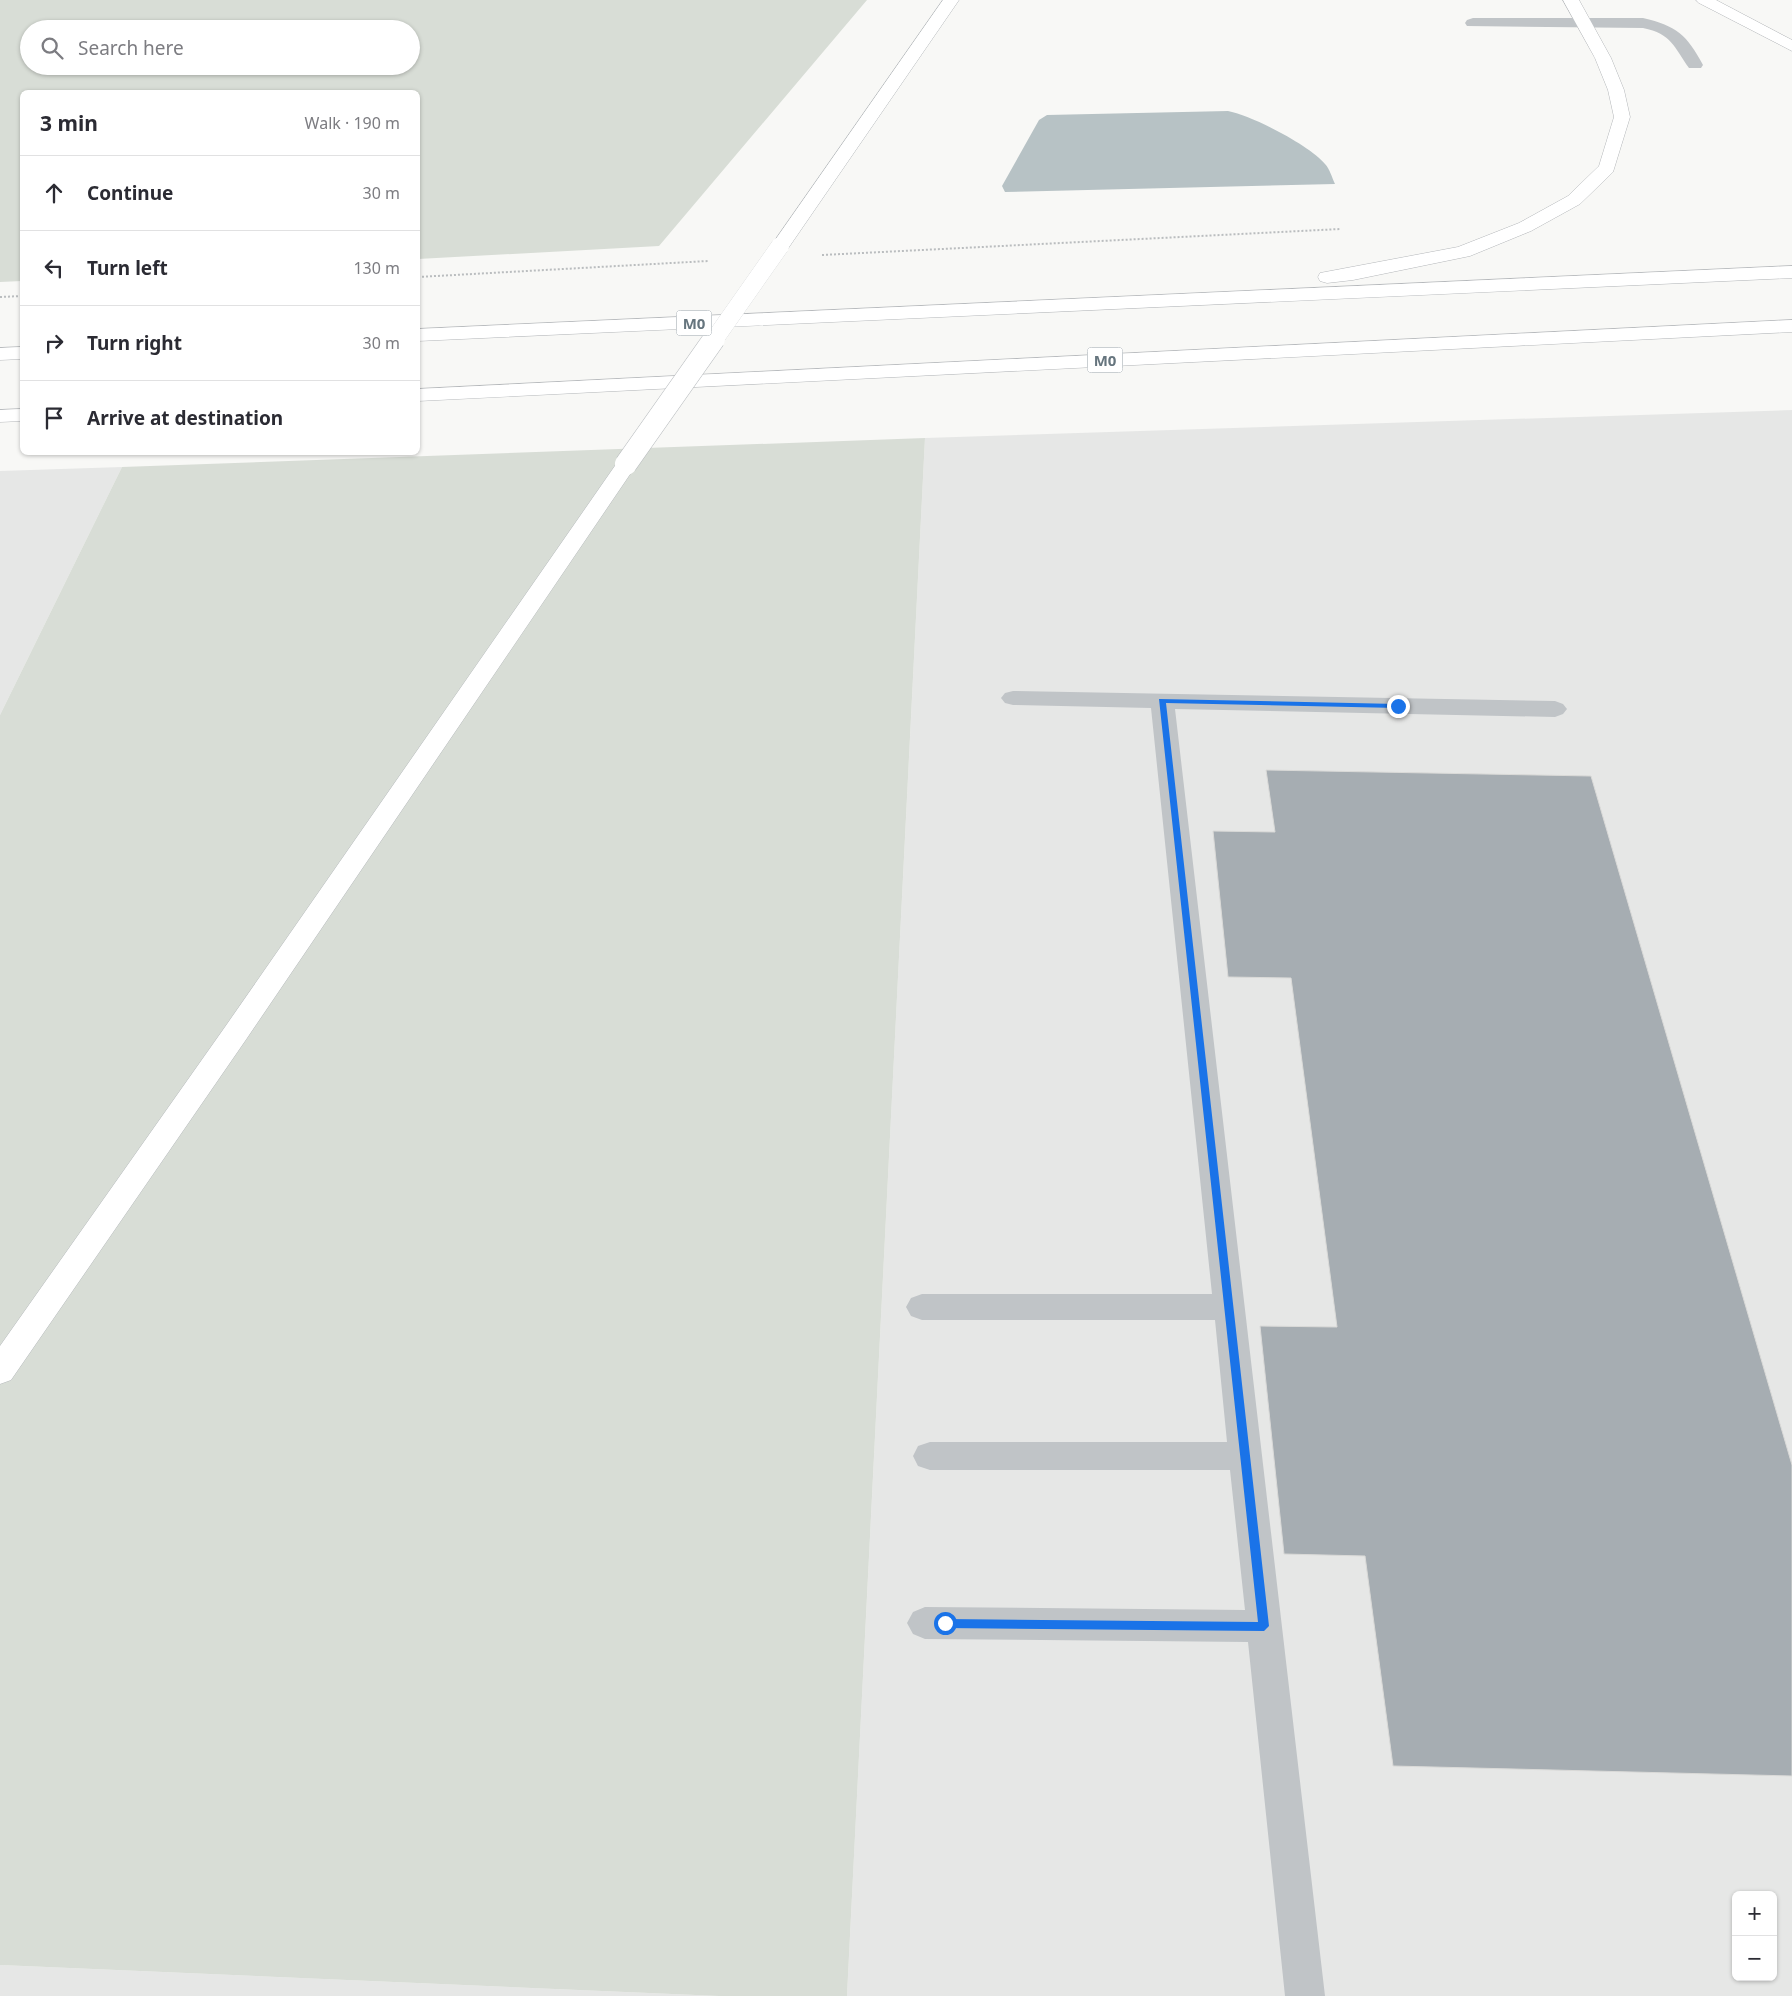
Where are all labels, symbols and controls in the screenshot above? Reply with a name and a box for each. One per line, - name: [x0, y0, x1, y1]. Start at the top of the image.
- search box: [20, 20, 420, 75]
- icon: search: [38, 34, 66, 62]
- text: Search here: [78, 35, 184, 61]
- text: 3 min: [40, 109, 98, 137]
- text: Walk · 190 m: [305, 112, 400, 134]
- icon: ahead: [40, 179, 68, 207]
- text: Continue: [87, 180, 173, 206]
- text: 30 m: [363, 182, 400, 204]
- icon: left: [40, 254, 68, 282]
- text: Turn left: [87, 255, 168, 281]
- text: 130 m: [353, 257, 400, 279]
- road number: M0: [676, 310, 712, 336]
- icon: right: [40, 329, 68, 357]
- text: Turn right: [87, 330, 182, 356]
- text: 30 m: [363, 332, 400, 354]
- road number: M0: [1088, 348, 1122, 372]
- icon: arrive: [40, 404, 68, 432]
- text: Arrive at destination: [87, 405, 283, 431]
- route end: [1387, 695, 1410, 718]
- route start: [934, 1612, 957, 1635]
- map controls: [1732, 1891, 1777, 1981]
- button: +: [1732, 1891, 1777, 1936]
- button: −: [1732, 1936, 1777, 1981]

